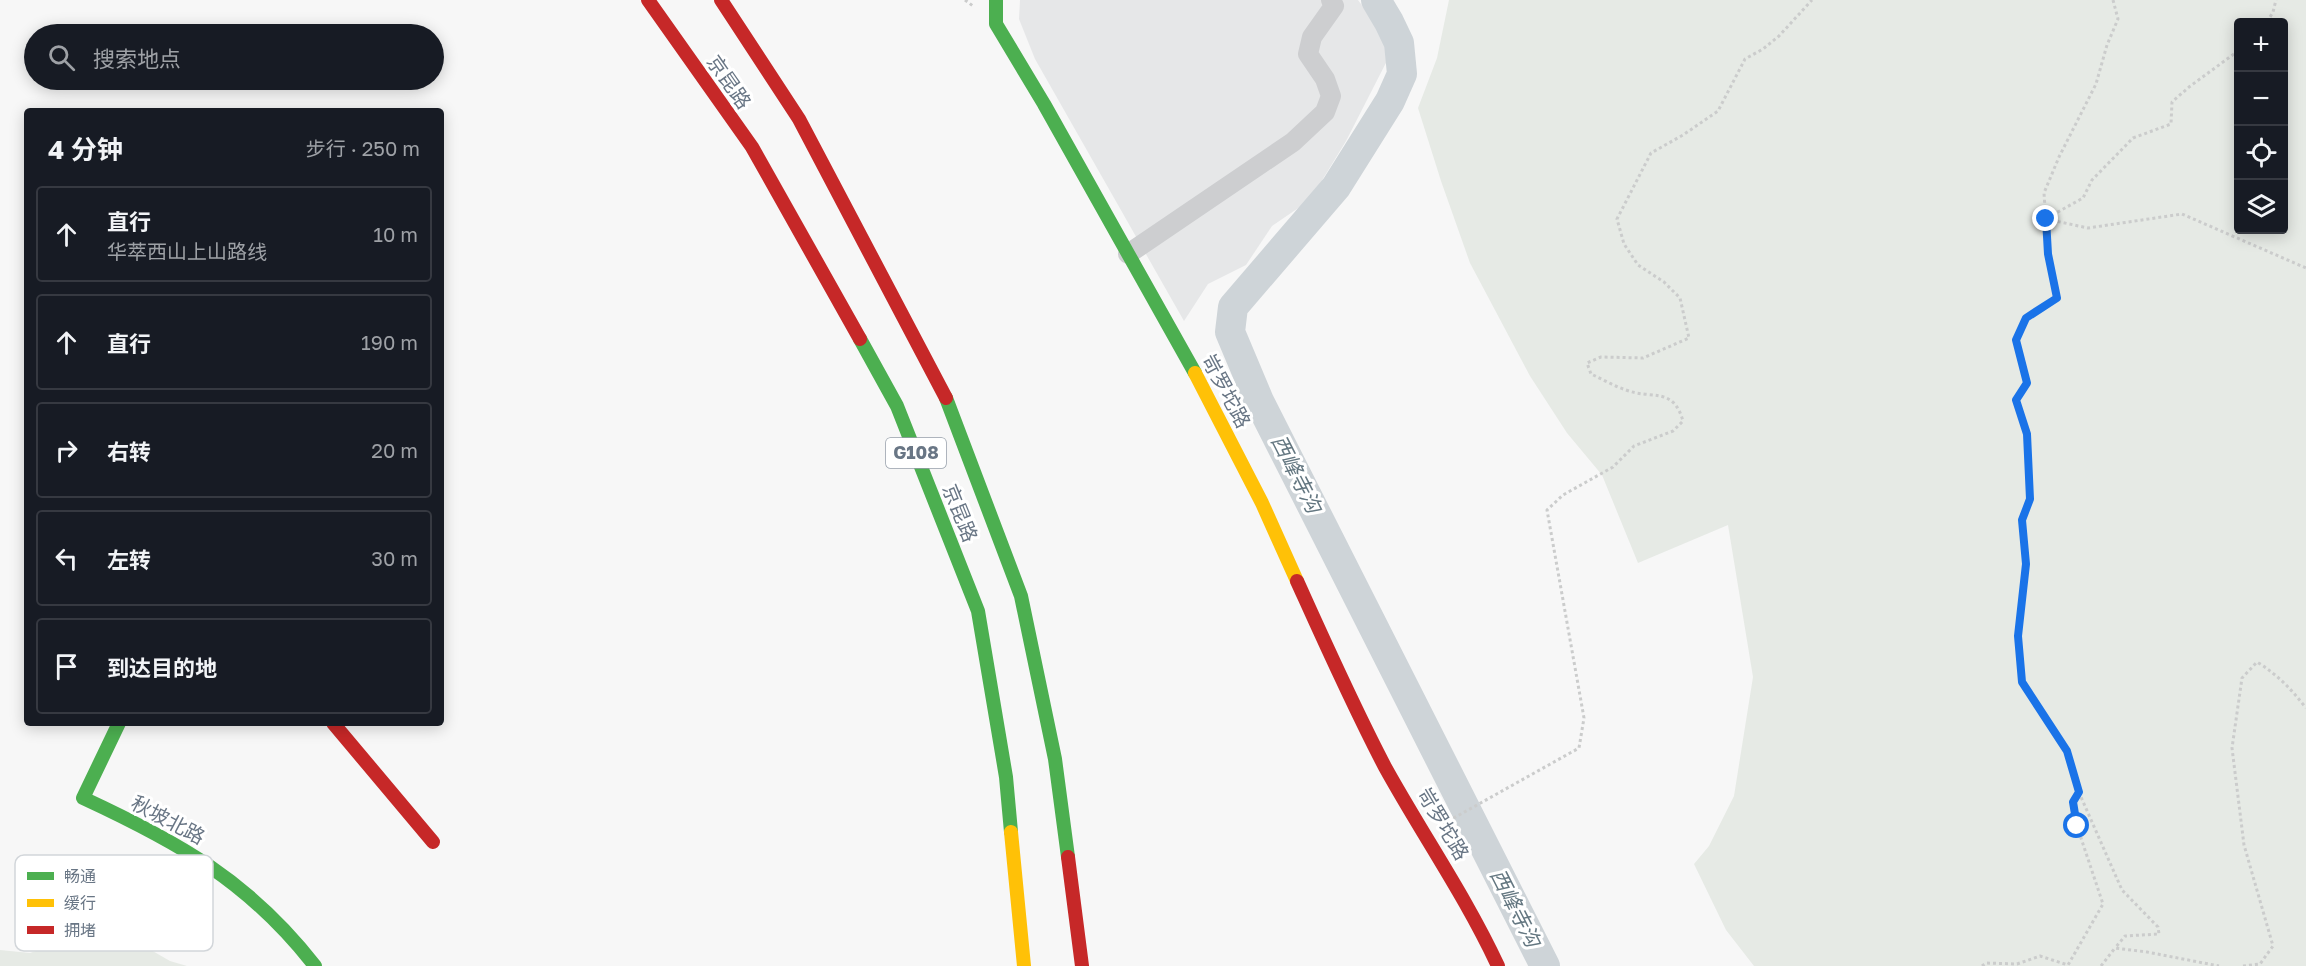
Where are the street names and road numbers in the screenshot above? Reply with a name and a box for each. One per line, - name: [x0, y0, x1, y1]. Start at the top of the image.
- street label: 京昆路: [703, 50, 757, 113]
- street label: 岢罗坨路: [1198, 350, 1256, 431]
- road number: G108: [886, 438, 946, 468]
- street label: 京昆路: [939, 480, 983, 545]
- street label: 岢罗坨路: [1413, 783, 1475, 864]
- street label: 秋坡北路: [128, 790, 209, 848]

